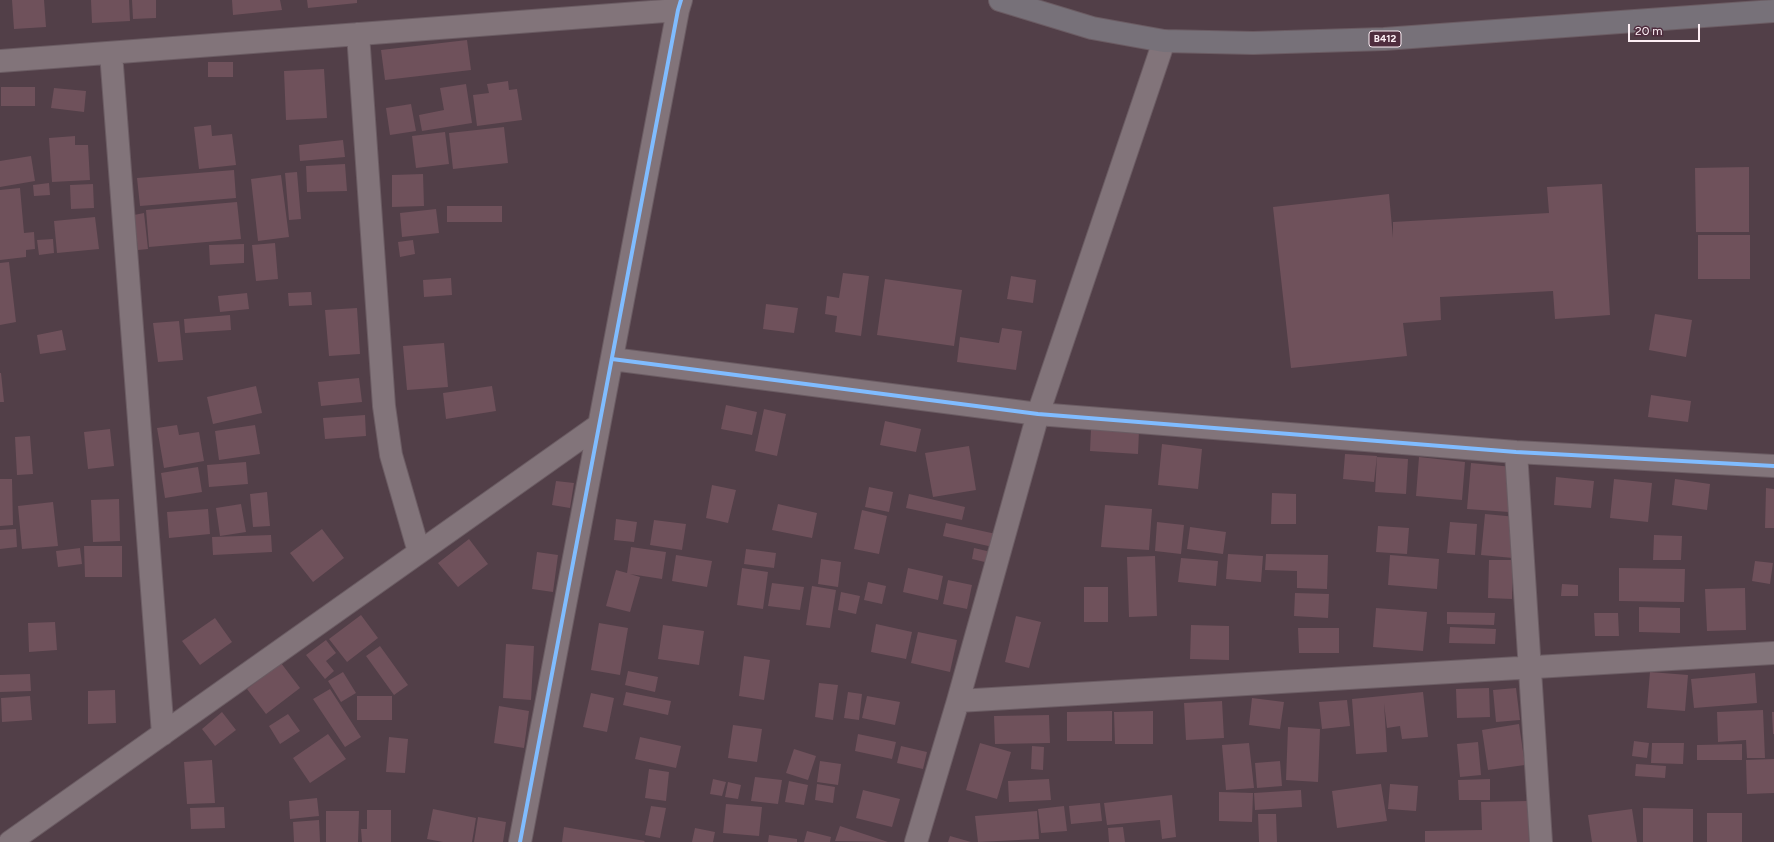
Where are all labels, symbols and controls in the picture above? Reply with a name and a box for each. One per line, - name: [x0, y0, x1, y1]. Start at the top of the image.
- scale bar: [1630, 16, 1702, 42]
- text: 20 m: [1635, 24, 1663, 38]
- road number: B412: [1369, 31, 1401, 47]

